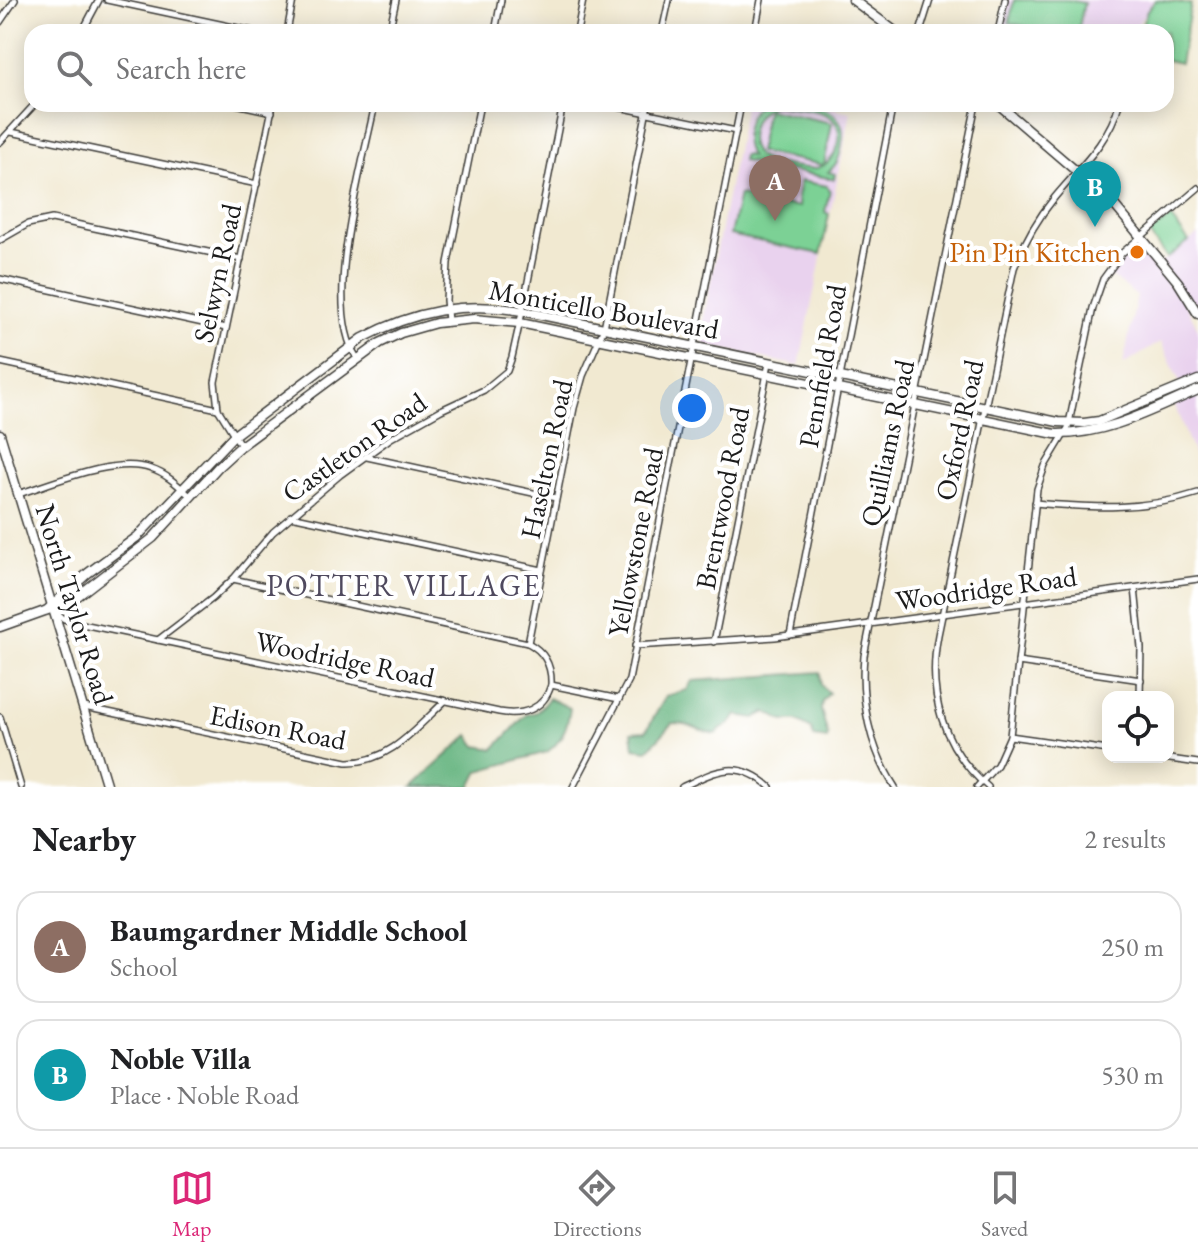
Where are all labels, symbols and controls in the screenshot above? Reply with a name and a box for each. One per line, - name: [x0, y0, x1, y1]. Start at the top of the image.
- search box: [24, 24, 1174, 112]
- icon: search: [52, 46, 96, 90]
- text: Search here: [116, 49, 246, 88]
- pin: A: [749, 155, 801, 221]
- pin: B: [1069, 161, 1121, 227]
- street label: Selwyn Road: [185, 199, 249, 346]
- place label: Pin Pin Kitchen: [949, 234, 1121, 270]
- marker: Pin Pin Kitchen: [1128, 243, 1146, 261]
- street label: Monticello Boulevard: [486, 271, 723, 347]
- street label: Pennfield Road: [790, 281, 854, 450]
- street label: Oxford Road: [927, 355, 992, 504]
- street label: Quilliams Road: [852, 356, 922, 530]
- street label: Haselton Road: [512, 375, 581, 542]
- street label: Castleton Road: [275, 384, 434, 510]
- your location: [672, 388, 712, 428]
- street label: Brentwood Road: [687, 403, 757, 592]
- street label: Yellowstone Road: [599, 444, 671, 640]
- street label: North Taylor Road: [27, 500, 123, 709]
- street label: Woodridge Road: [893, 557, 1080, 619]
- district label: POTTER VILLAGE: [266, 566, 542, 605]
- street label: Woodridge Road: [252, 622, 439, 696]
- map controls: [1102, 691, 1174, 763]
- button: locate: [1102, 691, 1174, 763]
- street label: Edison Road: [207, 696, 350, 758]
- text: Nearby: [32, 817, 136, 861]
- text: 2 results: [1085, 822, 1166, 856]
- text: Baumgardner Middle School: [110, 911, 468, 950]
- text: A: [51, 930, 69, 964]
- text: 250 m: [1101, 930, 1164, 964]
- text: School: [110, 950, 178, 984]
- text: Noble Villa: [110, 1039, 251, 1078]
- text: B: [52, 1058, 68, 1092]
- text: 530 m: [1101, 1058, 1164, 1092]
- text: Place · Noble Road: [110, 1078, 299, 1112]
- tab: Map: [170, 1166, 214, 1243]
- tab: Directions: [553, 1166, 642, 1243]
- tab: Saved: [981, 1166, 1028, 1243]

